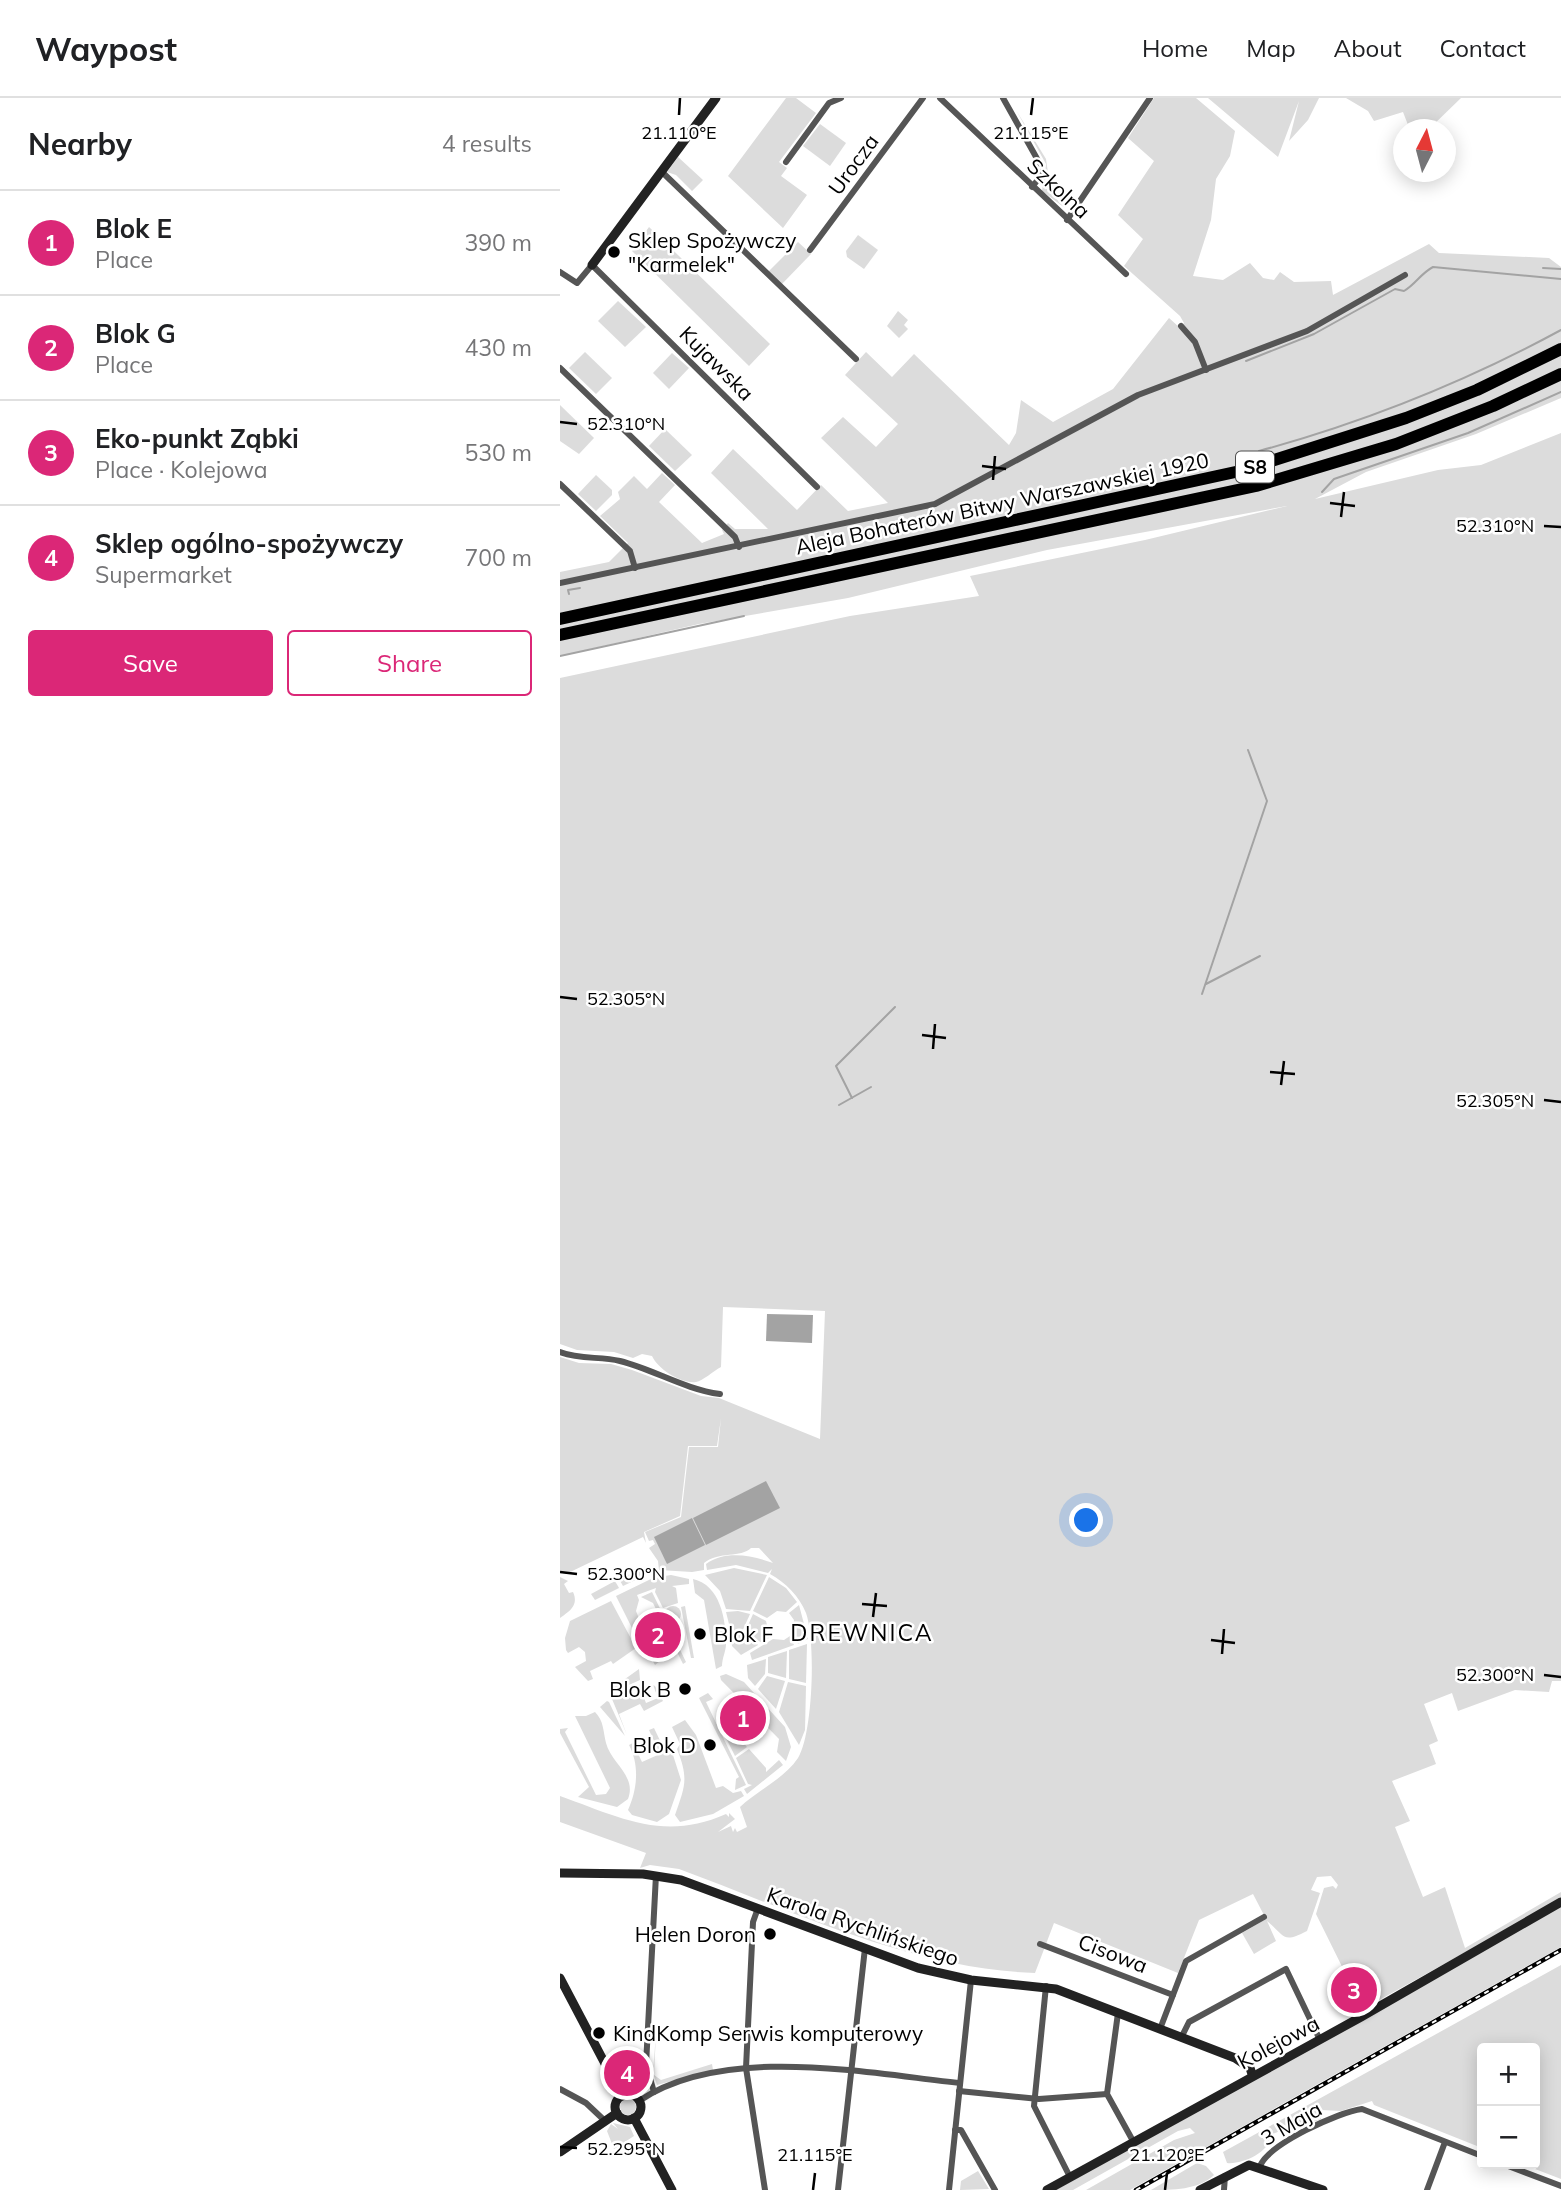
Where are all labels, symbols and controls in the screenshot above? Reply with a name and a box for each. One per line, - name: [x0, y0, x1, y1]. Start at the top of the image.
- text: Waypost: [35, 28, 177, 69]
- text: Home: [1142, 33, 1208, 63]
- text: Map: [1246, 33, 1296, 63]
- text: About: [1334, 33, 1402, 63]
- text: Contact: [1440, 33, 1526, 63]
- north arrow: [1393, 119, 1456, 182]
- text: 21.110°E: [641, 121, 717, 144]
- text: 21.115°E: [993, 121, 1069, 144]
- text: Nearby: [28, 125, 132, 163]
- text: 4 results: [442, 129, 532, 158]
- street label: Urocza: [822, 129, 884, 199]
- street label: Szkolna: [1022, 152, 1096, 224]
- text: Blok E: [95, 212, 172, 245]
- place label: Sklep Spożywczy "Karmelek": [628, 227, 797, 277]
- text: 1: [44, 228, 58, 257]
- text: 390 m: [464, 228, 532, 257]
- marker: Sklep Spożywczy "Karmelek": [606, 244, 622, 260]
- text: Place: [95, 245, 153, 274]
- text: Blok G: [95, 317, 176, 350]
- street label: Kujawska: [674, 320, 760, 406]
- text: 2: [44, 333, 58, 362]
- text: 430 m: [464, 333, 532, 362]
- text: Place: [95, 350, 153, 379]
- text: 52.310°N: [587, 412, 665, 435]
- text: Eko-punkt Ząbki: [95, 422, 299, 455]
- text: 3: [44, 438, 58, 467]
- text: 530 m: [464, 438, 532, 467]
- street label: Aleja Bohaterów Bitwy Warszawskiej 1920: [793, 446, 1211, 560]
- road number: S8: [1236, 452, 1274, 482]
- text: Place · Kolejowa: [95, 455, 268, 484]
- text: 52.310°N: [1456, 514, 1534, 537]
- text: Sklep ogólno-spożywczy: [95, 527, 403, 560]
- text: 4: [44, 543, 58, 572]
- text: 700 m: [464, 543, 532, 572]
- text: Supermarket: [95, 560, 232, 589]
- button: Save: [28, 630, 273, 696]
- button: Share: [287, 630, 532, 696]
- text: 52.305°N: [587, 987, 665, 1010]
- text: 52.305°N: [1456, 1089, 1534, 1112]
- your location: [1069, 1503, 1103, 1537]
- text: 52.300°N: [587, 1562, 665, 1585]
- pin: 2: [635, 1609, 681, 1661]
- district label: DREWNICA: [790, 1618, 934, 1647]
- place label: Blok F: [714, 1621, 774, 1647]
- marker: Blok F: [692, 1626, 708, 1642]
- text: 52.300°N: [1456, 1663, 1534, 1686]
- place label: Blok B: [609, 1676, 671, 1702]
- marker: Blok B: [677, 1681, 693, 1697]
- pin: 1: [720, 1692, 766, 1744]
- place label: Blok D: [633, 1732, 696, 1758]
- marker: Blok D: [702, 1737, 718, 1753]
- street label: Karola Rychlińskiego: [764, 1881, 962, 1971]
- place label: Helen Doron: [635, 1921, 756, 1947]
- marker: Helen Doron: [762, 1926, 778, 1942]
- street label: Cisowa: [1075, 1928, 1151, 1978]
- pin: 3: [1331, 1964, 1377, 2016]
- street label: Kolejowa: [1233, 2010, 1323, 2074]
- place label: KindKomp Serwis komputerowy: [613, 2020, 923, 2046]
- marker: KindKomp Serwis komputerowy: [591, 2025, 607, 2041]
- map controls: [1477, 2043, 1540, 2169]
- button: +: [1477, 2043, 1540, 2106]
- pin: 4: [604, 2047, 650, 2099]
- street label: 3 Maja: [1256, 2095, 1326, 2151]
- button: −: [1477, 2106, 1540, 2169]
- text: 52.295°N: [587, 2137, 665, 2160]
- text: 21.115°E: [777, 2143, 853, 2166]
- text: 21.120°E: [1129, 2143, 1205, 2166]

